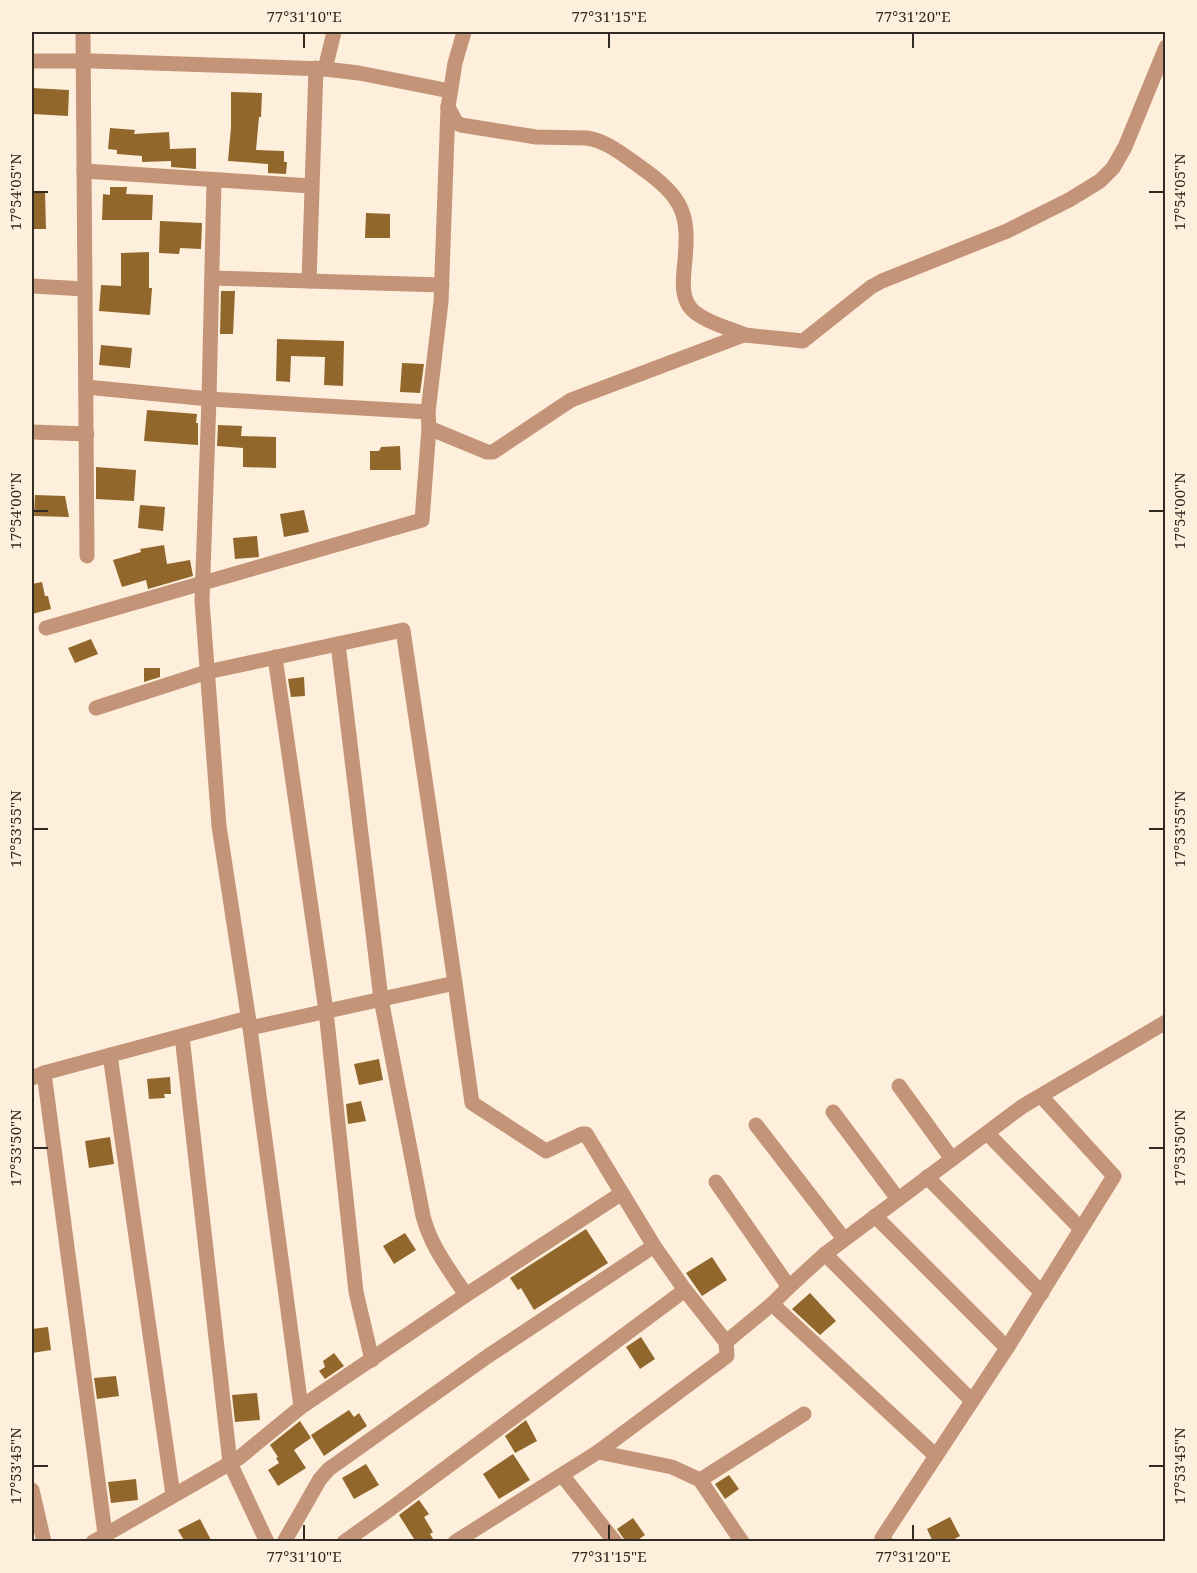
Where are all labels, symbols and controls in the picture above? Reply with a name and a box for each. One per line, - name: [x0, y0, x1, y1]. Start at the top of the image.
- text: 77°31'10"E: [266, 6, 342, 26]
- text: 77°31'15"E: [571, 6, 647, 26]
- text: 77°31'20"E: [875, 6, 951, 26]
- text: 17°54'05"N: [5, 153, 25, 231]
- text: 17°54'05"N: [1169, 153, 1189, 231]
- text: 17°54'00"N: [5, 472, 25, 550]
- text: 17°54'00"N: [1169, 472, 1189, 550]
- text: 17°53'55"N: [5, 790, 25, 868]
- text: 17°53'55"N: [1169, 790, 1189, 868]
- text: 17°53'50"N: [5, 1109, 25, 1187]
- text: 17°53'50"N: [1169, 1109, 1189, 1187]
- text: 17°53'45"N: [5, 1427, 25, 1505]
- text: 17°53'45"N: [1169, 1427, 1189, 1505]
- text: 77°31'10"E: [266, 1546, 342, 1566]
- text: 77°31'15"E: [571, 1546, 647, 1566]
- text: 77°31'20"E: [875, 1546, 951, 1566]

